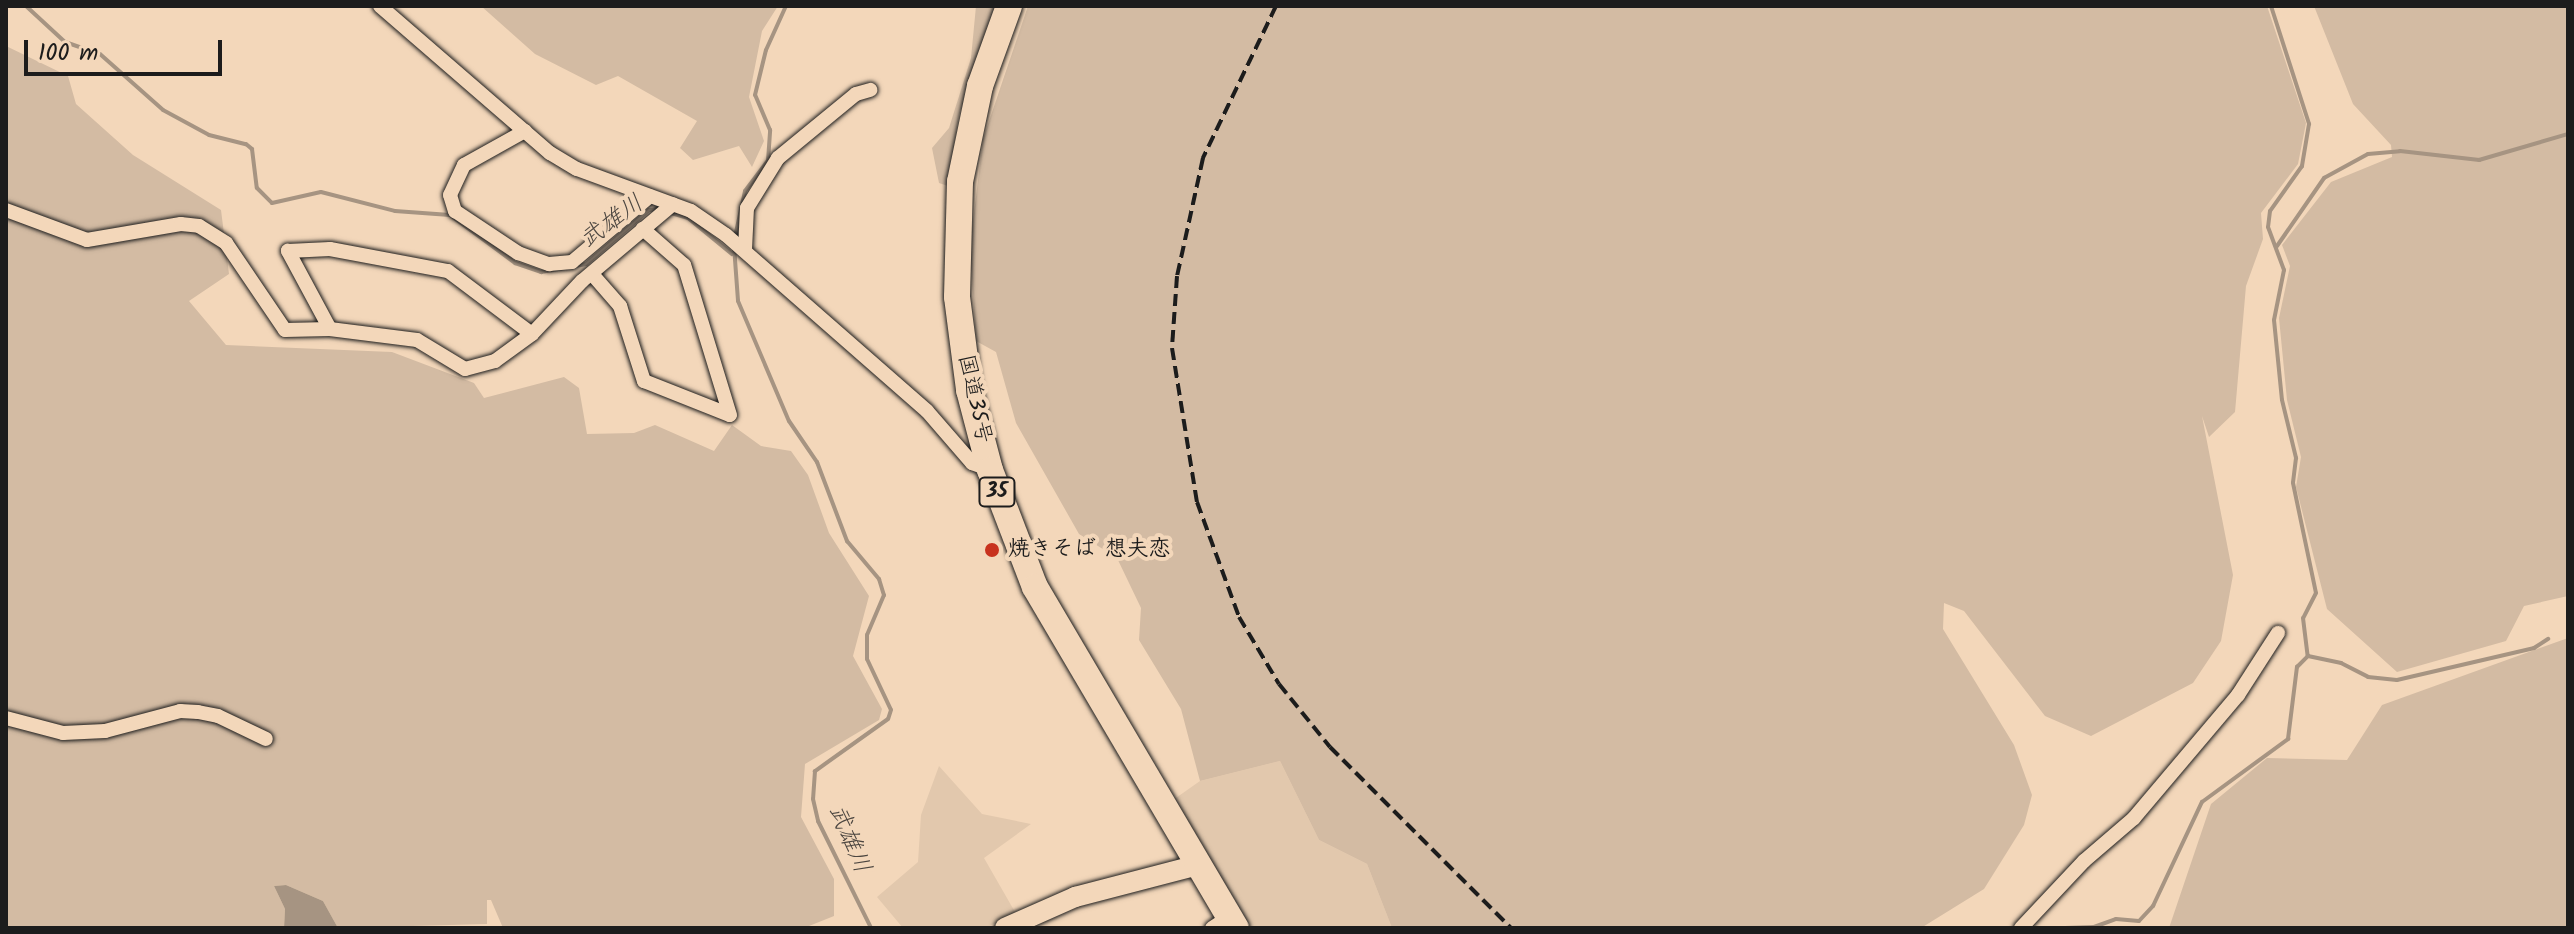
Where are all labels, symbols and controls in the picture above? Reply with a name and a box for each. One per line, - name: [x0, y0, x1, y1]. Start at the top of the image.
- scale bar: [28, 24, 226, 74]
- text: 100 m: [38, 34, 98, 73]
- water label: 武雄川: [574, 189, 650, 255]
- street label: 国道35号: [952, 352, 996, 446]
- road number: 35: [977, 476, 1017, 508]
- place label: 焼きそば 想夫恋: [1008, 537, 1170, 563]
- marker: 焼きそば 想夫恋: [983, 541, 1001, 559]
- water label: 武雄川: [822, 800, 876, 878]

